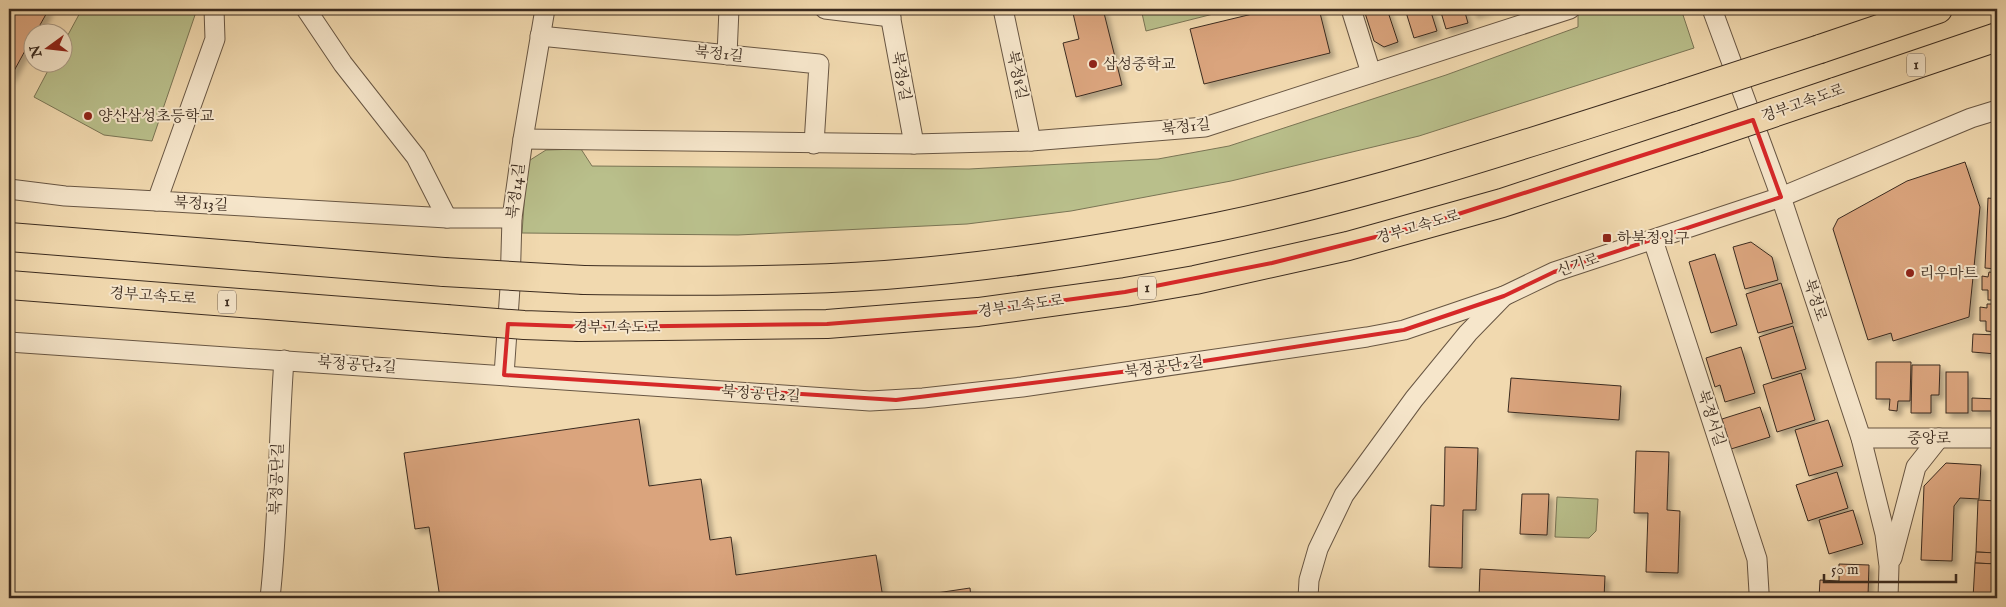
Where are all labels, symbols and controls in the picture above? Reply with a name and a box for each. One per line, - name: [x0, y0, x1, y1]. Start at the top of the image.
- north arrow: [22, 22, 72, 72]
- street label: 북정1길: [694, 42, 744, 66]
- text: N: [26, 43, 47, 60]
- street label: 북정8길: [1003, 49, 1031, 101]
- street label: 북정9길: [887, 50, 915, 102]
- road number: 1: [1907, 54, 1925, 76]
- place label: 삼성중학교: [1103, 55, 1176, 74]
- marker: 삼성중학교: [1087, 58, 1099, 70]
- street label: 경부고속도로: [1759, 80, 1848, 126]
- place label: 양산삼성초등학교: [98, 107, 214, 126]
- marker: 양산삼성초등학교: [82, 110, 94, 122]
- street label: 북정1길: [1160, 115, 1212, 139]
- street label: 북정14길: [503, 162, 529, 220]
- street label: 북정13길: [173, 193, 229, 215]
- street label: 경부고속도로: [1374, 206, 1463, 248]
- place label: 하북정입구: [1617, 229, 1690, 248]
- marker: 하북정입구: [1601, 232, 1613, 244]
- street label: 신기로: [1554, 249, 1602, 281]
- place label: 리우마트: [1920, 264, 1978, 283]
- marker: 리우마트: [1904, 267, 1916, 279]
- road number: 1: [1138, 276, 1156, 300]
- street label: 북정로: [1799, 276, 1831, 324]
- street label: 경부고속도로: [109, 283, 198, 309]
- road number: 1: [218, 290, 236, 314]
- street label: 경부고속도로: [977, 290, 1066, 321]
- street label: 경부고속도로: [574, 318, 661, 337]
- street label: 북정공단2길: [1123, 352, 1205, 382]
- street label: 북정공단2길: [317, 353, 397, 377]
- street label: 북정공단2길: [721, 382, 801, 406]
- street label: 북정서길: [1693, 387, 1729, 449]
- street label: 중앙로: [1907, 429, 1951, 448]
- street label: 북정공단길: [266, 442, 288, 516]
- scale bar: [1824, 552, 1956, 584]
- text: 50 m: [1831, 560, 1859, 579]

